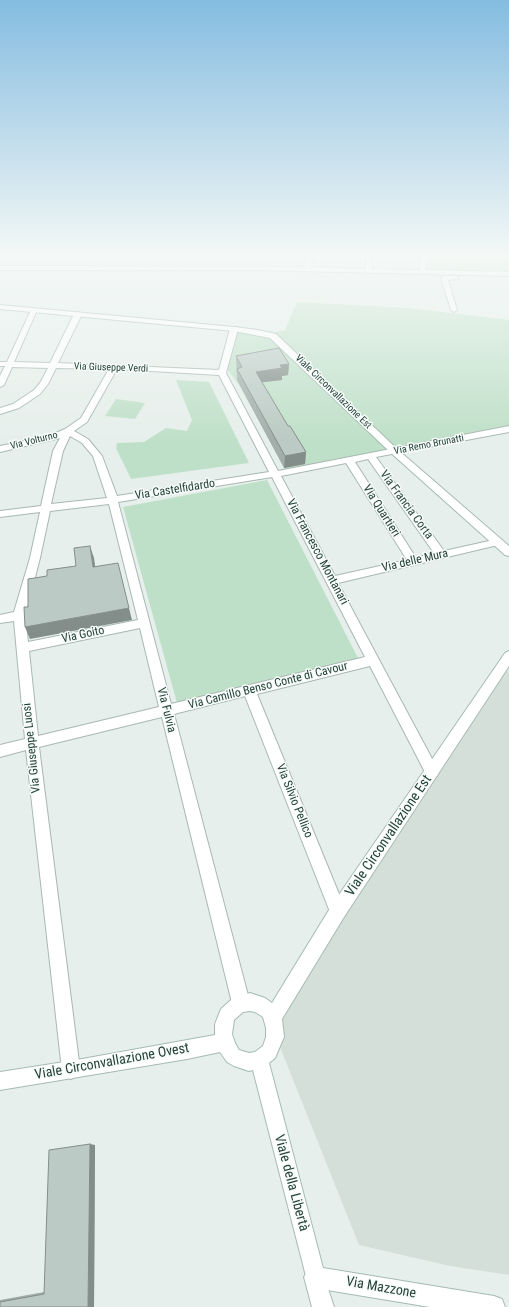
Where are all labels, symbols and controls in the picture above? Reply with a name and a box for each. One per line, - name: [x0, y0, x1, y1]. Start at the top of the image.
- street label: Viale Circonvallazione Est: [292, 352, 374, 432]
- street label: Via Giuseppe Verdi: [74, 361, 148, 375]
- street label: Via Volturno: [9, 429, 59, 453]
- street label: Via Remo Brunatti: [393, 432, 465, 458]
- street label: Via Francia Corta: [376, 468, 436, 542]
- street label: Via Castelfidardo: [134, 477, 216, 503]
- street label: Via Quartieri: [359, 482, 403, 540]
- street label: Via Francesco Montanari: [283, 497, 351, 607]
- street label: Via delle Mura: [381, 546, 449, 576]
- street label: Via Goito: [60, 623, 106, 647]
- street label: Via Camillo Benso Conte di Cavour: [187, 659, 349, 713]
- street label: Via Fulvia: [153, 686, 179, 734]
- street label: Via Giuseppe Luosi: [20, 702, 44, 794]
- street label: Via Silvio Pellico: [273, 762, 315, 840]
- street label: Viale Circonvallazione Est: [342, 772, 436, 900]
- street label: Viale Circonvallazione Ovest: [34, 1040, 190, 1084]
- street label: Viale della Libertà: [270, 1133, 312, 1233]
- street label: Via Mazzone: [345, 1274, 417, 1302]

